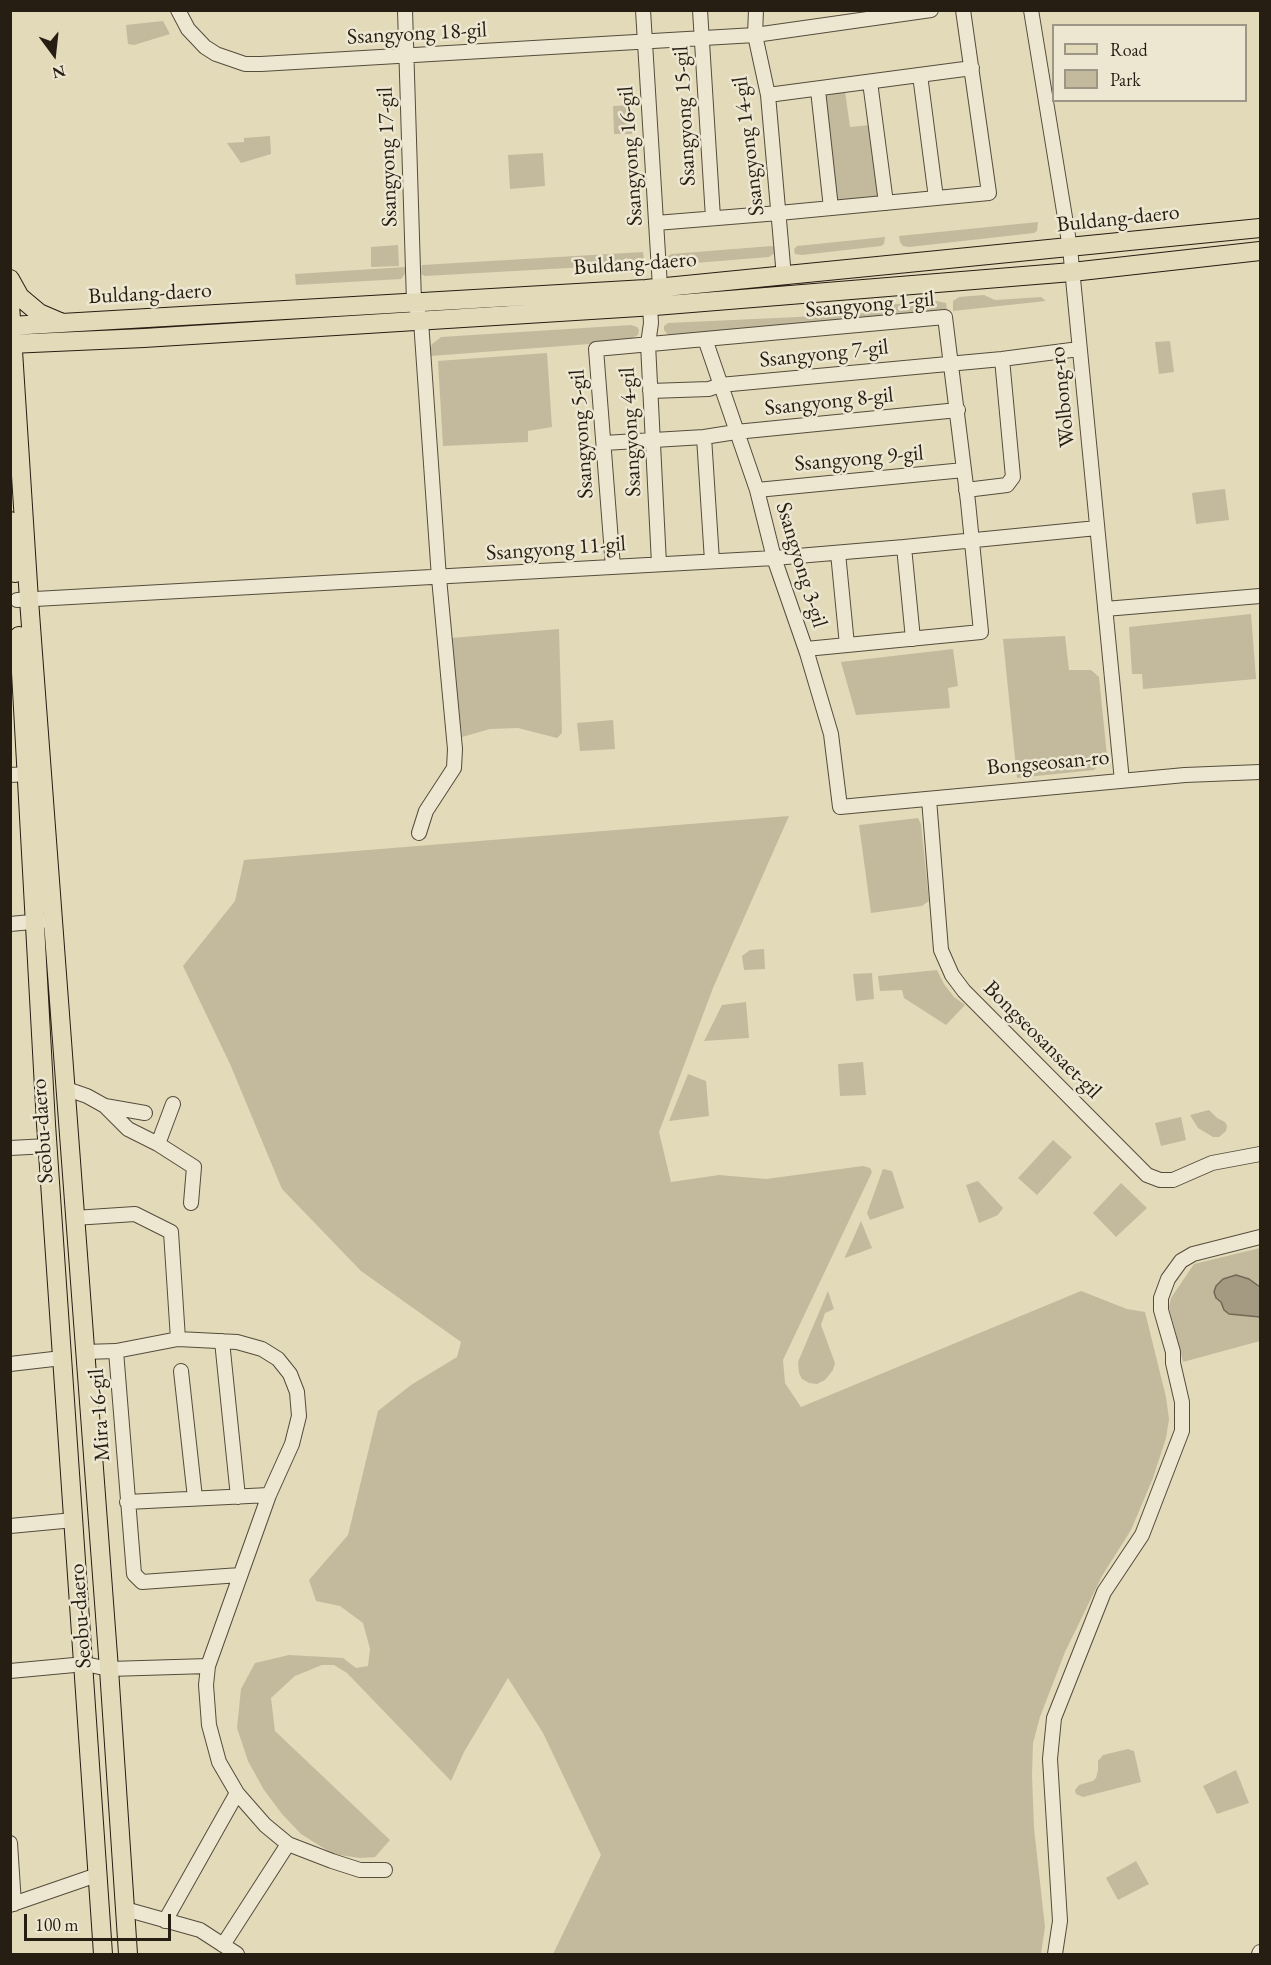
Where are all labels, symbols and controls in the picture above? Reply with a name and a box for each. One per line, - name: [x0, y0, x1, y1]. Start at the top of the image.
- street label: Ssangyong 18-gil: [346, 17, 488, 51]
- north arrow: [24, 24, 84, 84]
- legend: [1052, 24, 1247, 102]
- text: Road: [1110, 38, 1148, 61]
- street label: Ssangyong 15-gil: [668, 45, 702, 187]
- text: N: [50, 60, 68, 84]
- text: Park: [1110, 68, 1141, 91]
- street label: Ssangyong 14-gil: [727, 75, 771, 217]
- street label: Ssangyong 16-gil: [613, 85, 649, 227]
- street label: Ssangyong 17-gil: [372, 86, 404, 228]
- street label: Buldang-daero: [1055, 199, 1181, 239]
- street label: Buldang-daero: [572, 247, 698, 281]
- street label: Buldang-daero: [88, 278, 212, 310]
- street label: Ssangyong 1-gil: [804, 286, 936, 324]
- street label: Ssangyong 7-gil: [758, 334, 890, 374]
- street label: Wolbong-ro: [1045, 345, 1081, 449]
- street label: Ssangyong 4-gil: [614, 367, 648, 497]
- street label: Ssangyong 5-gil: [564, 368, 600, 500]
- street label: Ssangyong 8-gil: [763, 382, 895, 422]
- street label: Ssangyong 9-gil: [793, 440, 925, 478]
- street label: Ssangyong 3-gil: [769, 499, 833, 631]
- street label: Ssangyong 11-gil: [485, 531, 627, 567]
- street label: Bongseosan-ro: [986, 744, 1110, 782]
- street label: Bongseosansaet-gil: [977, 975, 1107, 1105]
- street label: Seobu-daero: [26, 1078, 60, 1184]
- street label: Mira 16-gil: [84, 1368, 116, 1462]
- street label: Seobu-daero: [64, 1563, 98, 1669]
- scale bar: [27, 1902, 174, 1940]
- text: 100 m: [35, 1913, 79, 1936]

